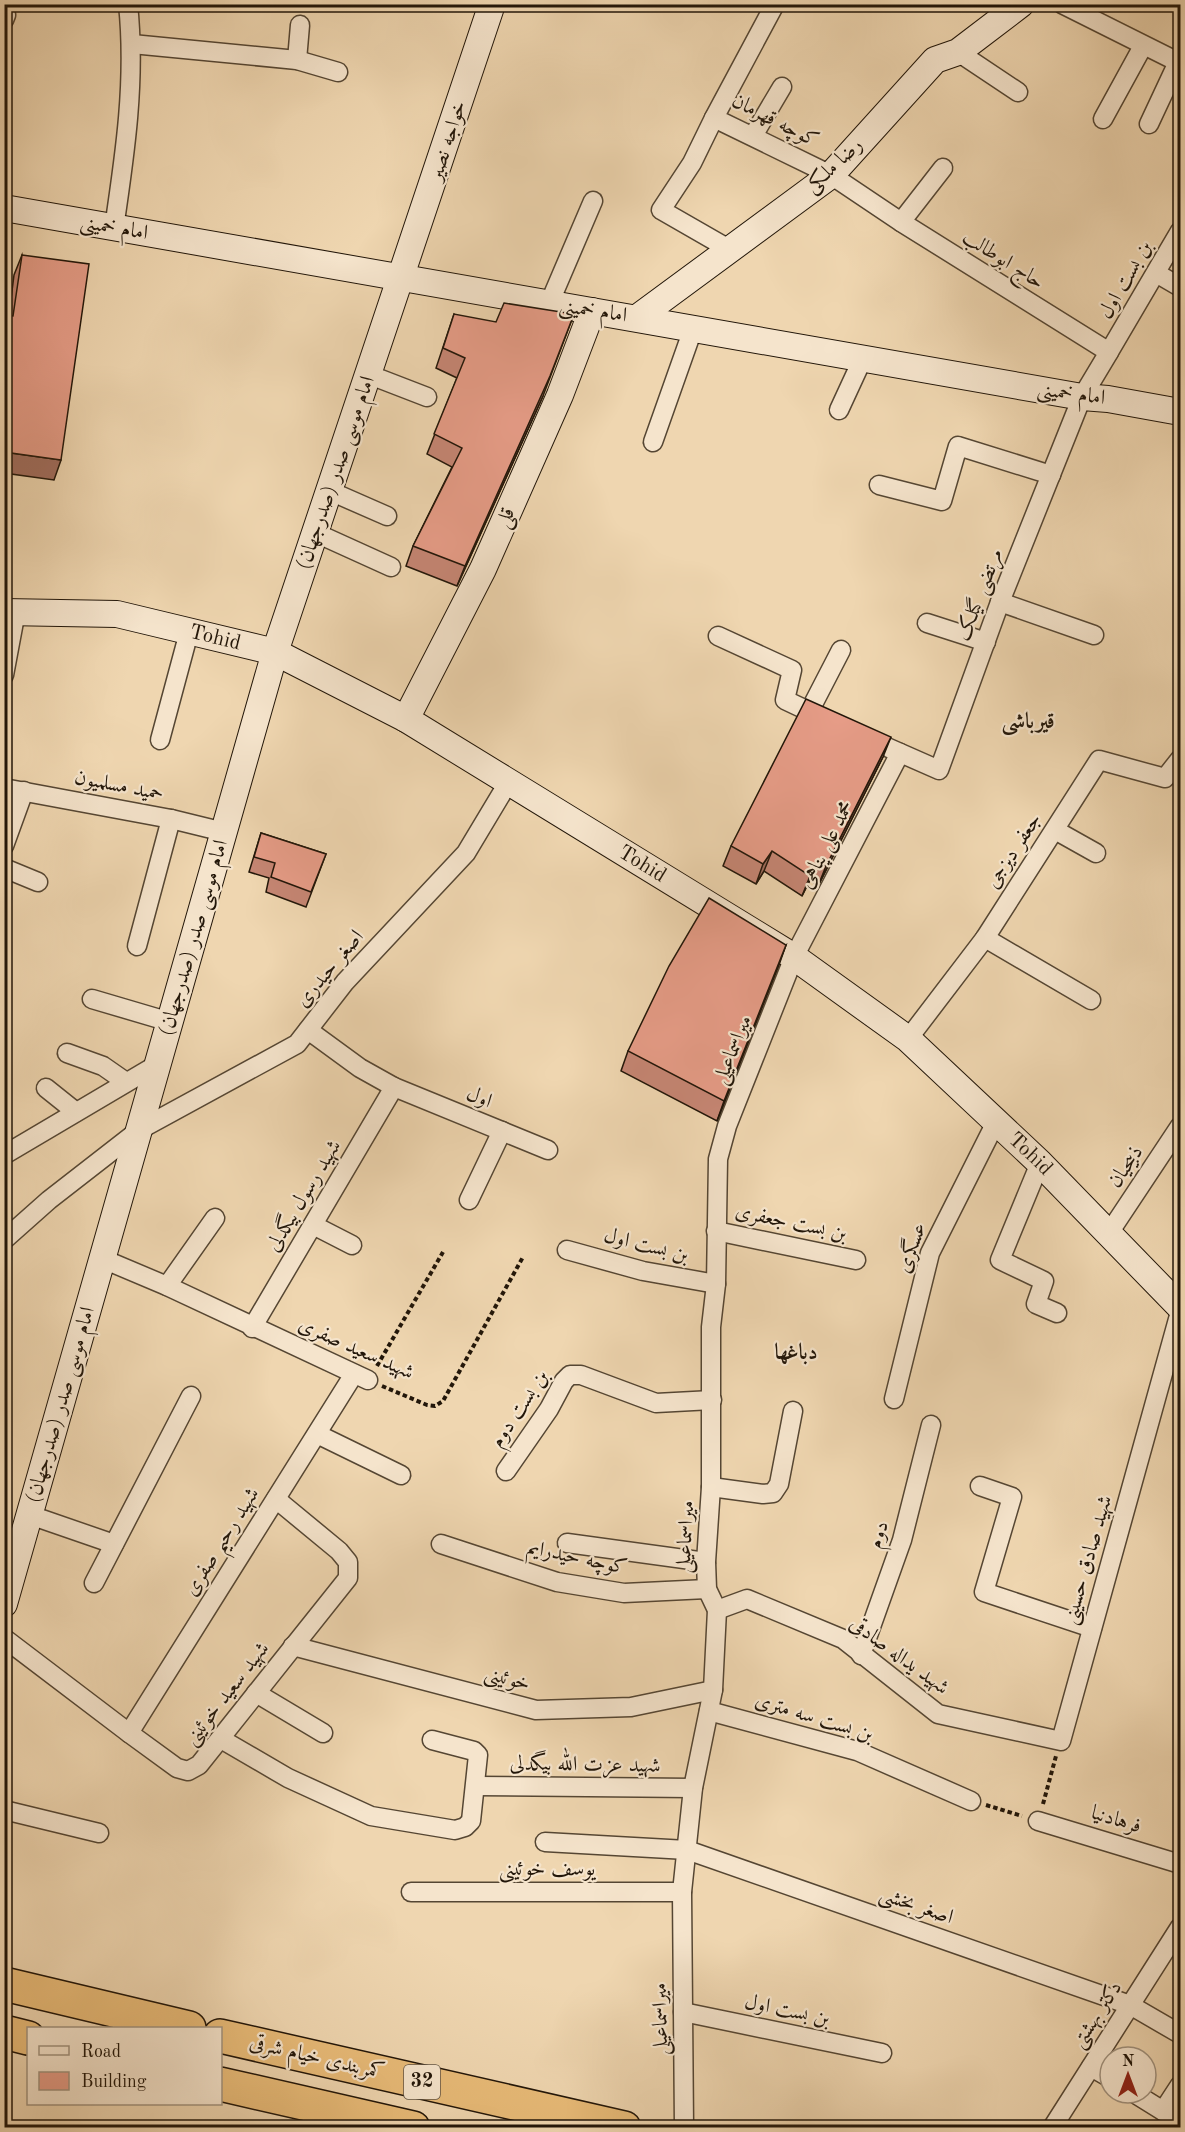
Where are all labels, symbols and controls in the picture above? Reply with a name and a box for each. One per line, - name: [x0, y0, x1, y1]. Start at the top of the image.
- street label: کوچه قهرمان: [727, 90, 822, 154]
- street label: خواجه نصیر: [425, 98, 472, 186]
- street label: رضا ملکی: [801, 134, 868, 199]
- street label: امام خمینی: [77, 212, 150, 250]
- street label: حاج ابوطالب: [955, 227, 1048, 299]
- street label: بن بست اول: [1095, 237, 1157, 323]
- street label: امام خمینی: [557, 295, 629, 333]
- street label: (صدرجهان) امام موسی صدر: [293, 374, 385, 574]
- street label: امام خمینی: [1035, 379, 1106, 415]
- street label: قلی: [492, 505, 523, 533]
- street label: مرتضی گیلک: [951, 545, 1010, 645]
- street label: Tohid: [187, 621, 243, 654]
- district label: قیرباشی: [1001, 710, 1055, 736]
- street label: حمید مسلمیون: [72, 767, 165, 806]
- street label: محمد علی پناهی: [796, 798, 862, 894]
- street label: جعفر دیزجی: [982, 810, 1047, 893]
- street label: (صدرجهان) امام موسی صدر: [156, 838, 238, 1040]
- street label: Tohid: [615, 841, 670, 887]
- street label: اصغر حیدری: [292, 927, 369, 1012]
- street label: میراسماعیلی: [710, 1012, 760, 1089]
- street label: اول: [463, 1083, 495, 1113]
- street label: Tohid: [1004, 1128, 1056, 1179]
- street label: شهید رسول بیگدلی: [259, 1135, 347, 1256]
- street label: ذبیحیان: [1105, 1142, 1147, 1192]
- street label: بن بست جعفری: [733, 1201, 849, 1246]
- street label: عسگری: [890, 1219, 932, 1276]
- street label: بن بست اول: [601, 1225, 691, 1267]
- street label: (صدرجهان) امام موسی صدر: [23, 1305, 105, 1507]
- street label: شهید سعید صفری: [294, 1314, 417, 1386]
- district label: دباغها: [774, 1341, 818, 1365]
- street label: بن بست دوم: [487, 1366, 558, 1455]
- street label: شهید رحیم صفری: [180, 1484, 271, 1605]
- street label: شهید صادق حسینی: [1060, 1493, 1119, 1628]
- street label: میراسماعیلی: [674, 1500, 702, 1574]
- street label: دوم: [865, 1519, 899, 1553]
- street label: کوچه حیدرایم: [524, 1537, 629, 1585]
- street label: شهید یداله صادقی: [844, 1612, 953, 1701]
- street label: شهید سعید خوئینی: [180, 1638, 276, 1751]
- street label: خوئینی: [481, 1663, 532, 1698]
- street label: بن بست سه متری: [752, 1690, 876, 1746]
- street label: شهید عزت الله بیگدلی: [509, 1745, 661, 1780]
- street label: فرهادنیا: [1088, 1802, 1144, 1838]
- street label: یوسف خوئینی: [499, 1859, 596, 1883]
- street label: اصغر بخشی: [875, 1884, 956, 1931]
- street label: دکتر بهشتی: [1068, 1978, 1129, 2054]
- street label: میراسماعیلی: [650, 1982, 676, 2056]
- street label: بن بست اول: [742, 1992, 832, 2030]
- legend: [27, 2027, 222, 2105]
- street label: کمربندی خیام شرقی: [246, 2030, 387, 2090]
- text: Road: [81, 2043, 121, 2061]
- north arrow: [1098, 2045, 1158, 2105]
- text: N: [1122, 2054, 1135, 2070]
- road number: 32: [404, 2065, 440, 2099]
- text: Building: [81, 2073, 147, 2091]

